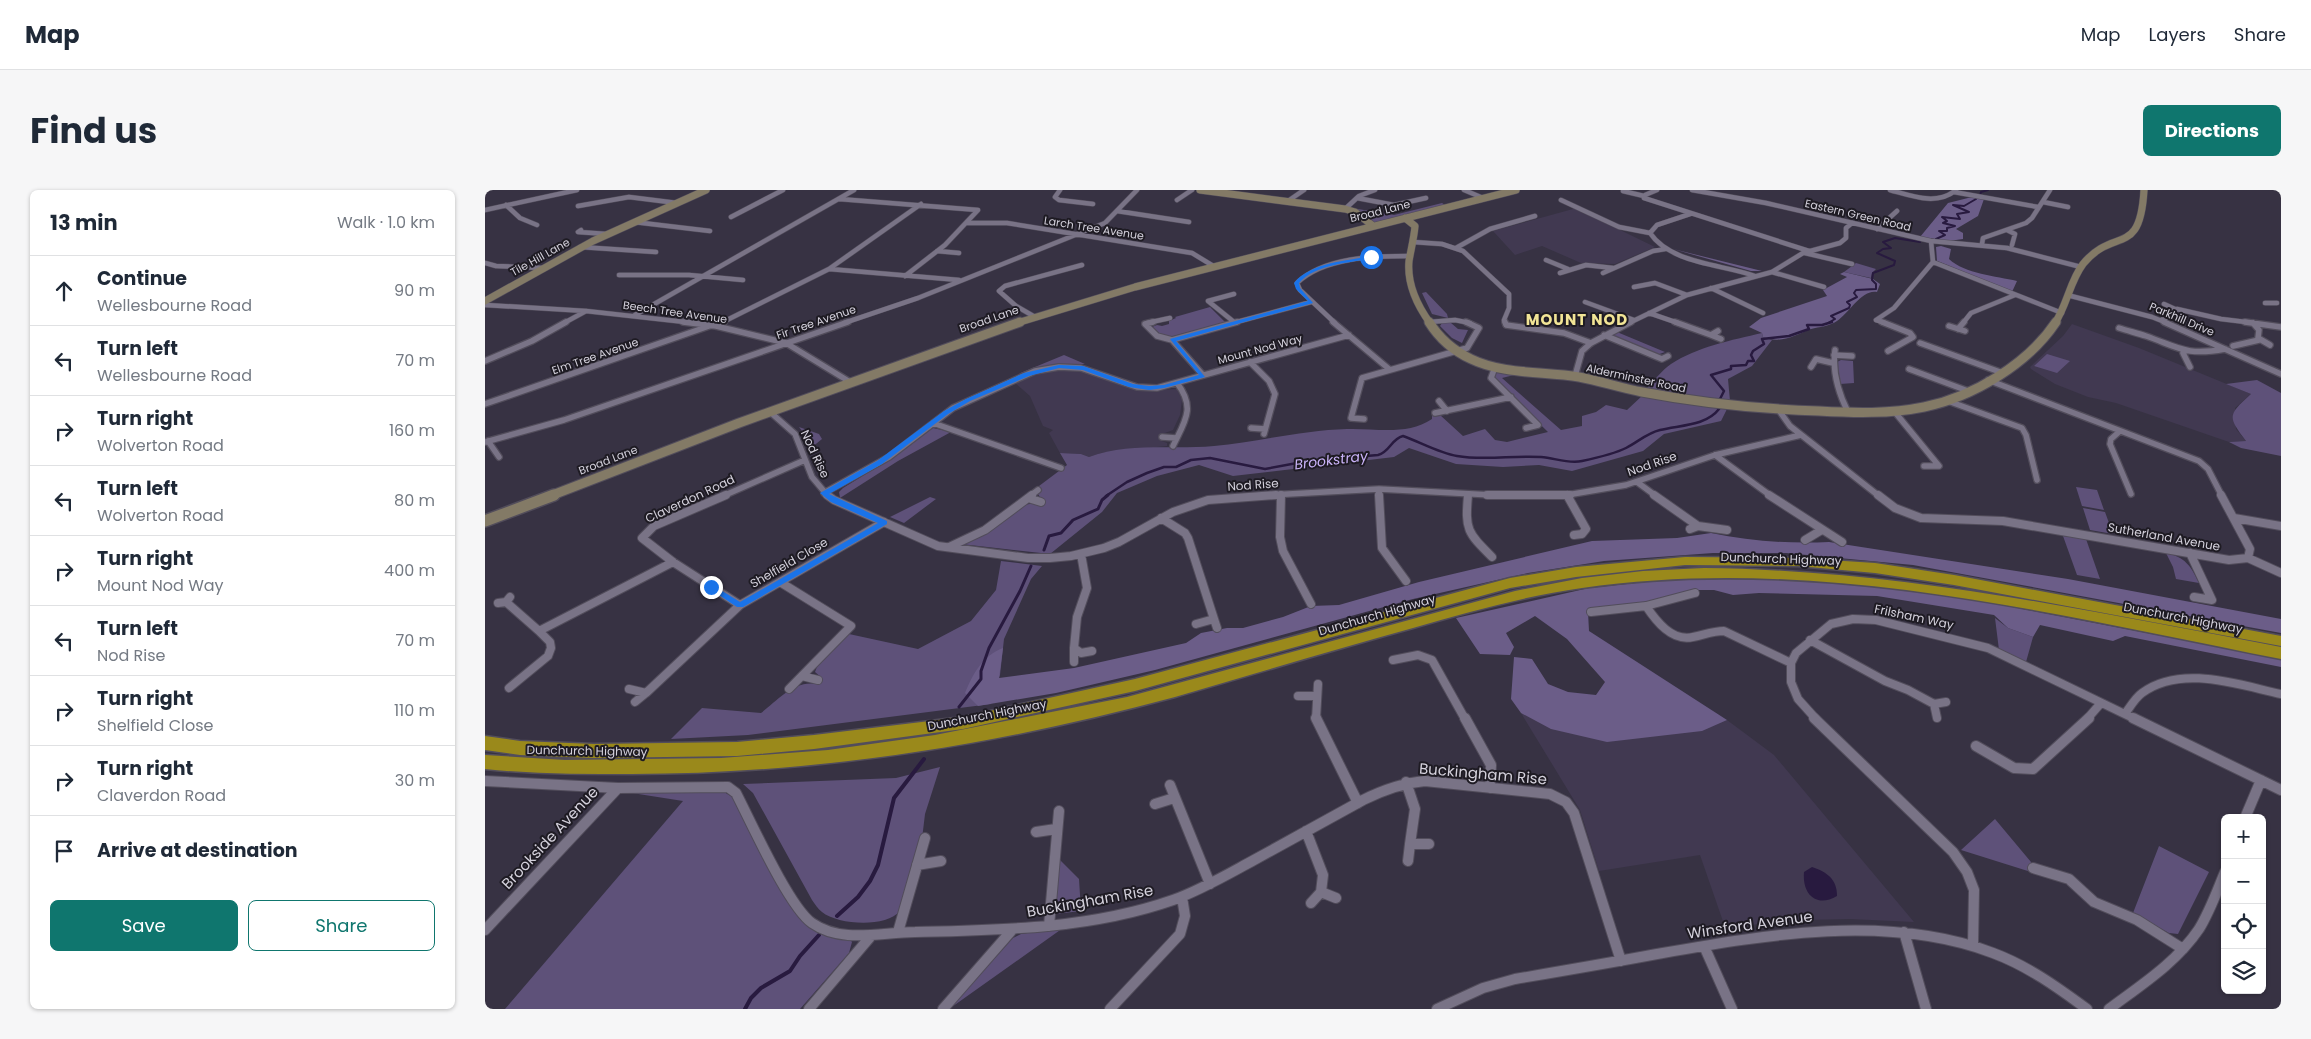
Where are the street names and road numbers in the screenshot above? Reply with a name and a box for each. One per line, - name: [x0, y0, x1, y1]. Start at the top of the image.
- street label: Eastern Green Road: [1803, 195, 1913, 235]
- street label: Broad Lane: [1348, 196, 1412, 226]
- street label: Larch Tree Avenue: [1043, 212, 1145, 244]
- street label: Tile Hill Lane: [507, 234, 573, 280]
- street label: Beech Tree Avenue: [622, 297, 728, 327]
- street label: Parkhill Drive: [2147, 298, 2217, 340]
- street label: Fir Tree Avenue: [774, 301, 858, 343]
- street label: Broad Lane: [957, 301, 1021, 337]
- street label: Mount Nod Way: [1216, 330, 1305, 368]
- street label: Elm Tree Avenue: [550, 334, 641, 378]
- street label: Alderminster Road: [1585, 360, 1687, 396]
- street label: Nod Rise: [797, 427, 834, 481]
- street label: Broad Lane: [576, 441, 640, 479]
- street label: Nod Rise: [1625, 447, 1679, 480]
- street label: Claverdon Road: [642, 470, 737, 527]
- street label: Nod Rise: [1227, 474, 1279, 495]
- street label: Sutherland Avenue: [2107, 518, 2222, 555]
- street label: Shelfield Close: [747, 533, 831, 592]
- street label: Dunchurch Highway: [1720, 548, 1842, 569]
- street label: Dunchurch Highway: [1316, 590, 1438, 639]
- street label: Dunchurch Highway: [2122, 598, 2244, 637]
- street label: Frilsham Way: [1873, 600, 1956, 633]
- street label: Dunchurch Highway: [926, 695, 1048, 734]
- street label: Dunchurch Highway: [526, 741, 648, 760]
- street label: Buckingham Rise: [1418, 757, 1548, 790]
- street label: Brookside Avenue: [497, 782, 603, 893]
- street label: Buckingham Rise: [1025, 879, 1155, 922]
- street label: Winsford Avenue: [1686, 905, 1814, 944]

